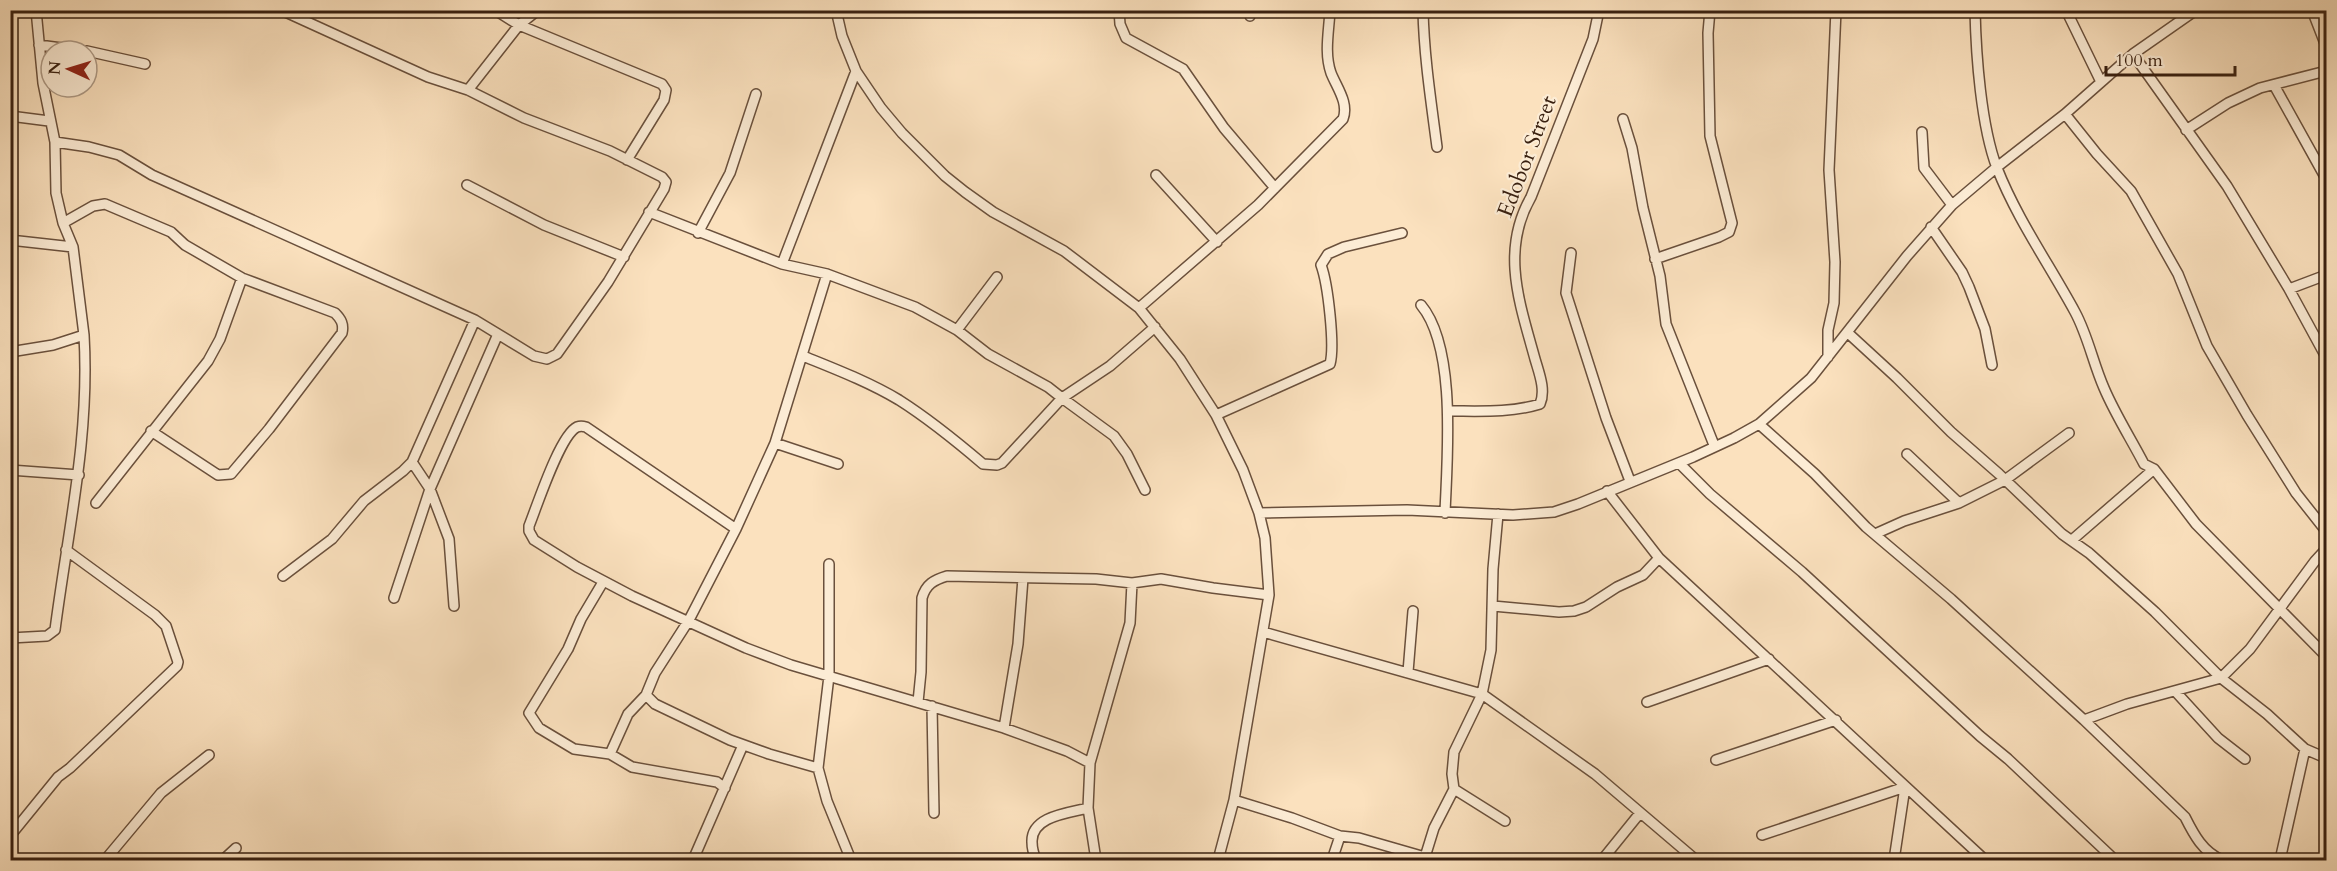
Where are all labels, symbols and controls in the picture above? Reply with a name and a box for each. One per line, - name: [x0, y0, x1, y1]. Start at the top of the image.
- north arrow: [39, 39, 99, 99]
- scale bar: [2106, 39, 2235, 77]
- text: 100 m: [2115, 48, 2163, 73]
- text: N: [44, 60, 66, 76]
- street label: Edobor Street: [1490, 91, 1564, 221]

